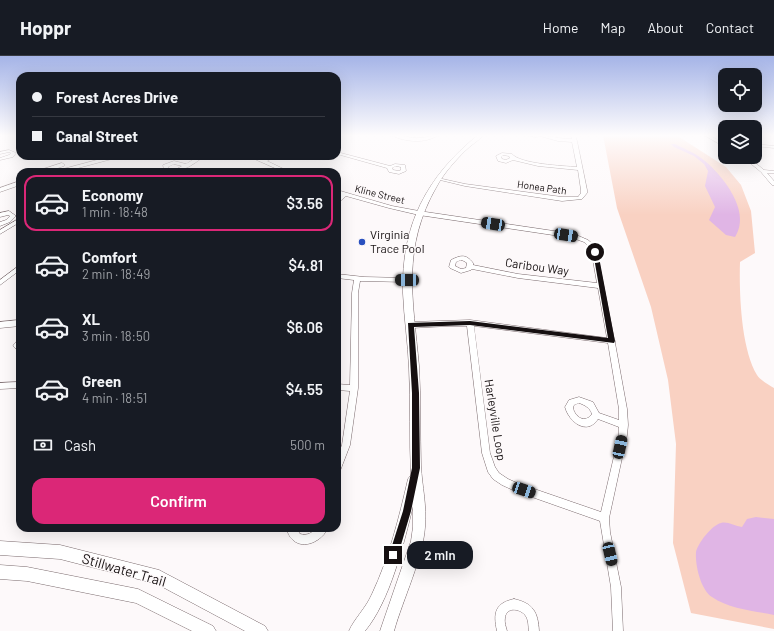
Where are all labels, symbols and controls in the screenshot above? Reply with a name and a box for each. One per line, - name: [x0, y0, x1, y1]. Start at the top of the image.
- text: Hoppr: [20, 16, 71, 39]
- text: Home: [543, 19, 579, 36]
- text: Map: [601, 19, 625, 36]
- text: About: [647, 19, 684, 36]
- text: Contact: [706, 19, 754, 36]
- map controls: [718, 68, 762, 164]
- button: locate: [718, 68, 762, 112]
- text: Forest Acres Drive: [56, 88, 178, 106]
- button: layers: [718, 120, 762, 164]
- text: Canal Street: [56, 127, 138, 145]
- street label: Honea Path: [517, 178, 567, 196]
- street label: Kline Street: [354, 182, 406, 206]
- icon: car: [34, 185, 70, 221]
- text: Economy: [82, 186, 143, 204]
- text: $3.56: [287, 194, 323, 212]
- text: 1 min · 18:48: [82, 204, 148, 220]
- car: [480, 216, 506, 232]
- place label: Virginia Trace Pool: [370, 227, 424, 255]
- car: [553, 227, 579, 243]
- marker: Virginia Trace Pool: [357, 237, 367, 247]
- route start: [586, 243, 604, 261]
- icon: car: [34, 247, 70, 283]
- text: Comfort: [82, 248, 137, 266]
- street label: Caribou Way: [504, 255, 570, 277]
- text: $4.81: [289, 256, 323, 274]
- text: 2 min · 18:49: [82, 266, 150, 282]
- car: [395, 274, 419, 286]
- icon: car: [34, 309, 70, 345]
- text: XL: [82, 310, 100, 328]
- text: $6.06: [286, 318, 323, 336]
- text: 3 min · 18:50: [82, 328, 150, 344]
- icon: car: [34, 371, 70, 407]
- text: Green: [82, 372, 121, 390]
- street label: Harleyville Loop: [483, 378, 509, 462]
- text: $4.55: [286, 380, 323, 398]
- text: 4 min · 18:51: [82, 390, 147, 406]
- icon: cash: [32, 434, 54, 456]
- car: [612, 434, 628, 460]
- text: Cash: [64, 436, 96, 454]
- text: 500 m: [290, 437, 325, 453]
- button: Confirm: [32, 478, 325, 524]
- car: [511, 480, 537, 500]
- callout: 2 min: [407, 541, 473, 569]
- car: [601, 541, 619, 567]
- route end: [384, 546, 402, 564]
- text: 2 min: [425, 547, 455, 563]
- street label: Stillwater Trail: [80, 549, 168, 590]

